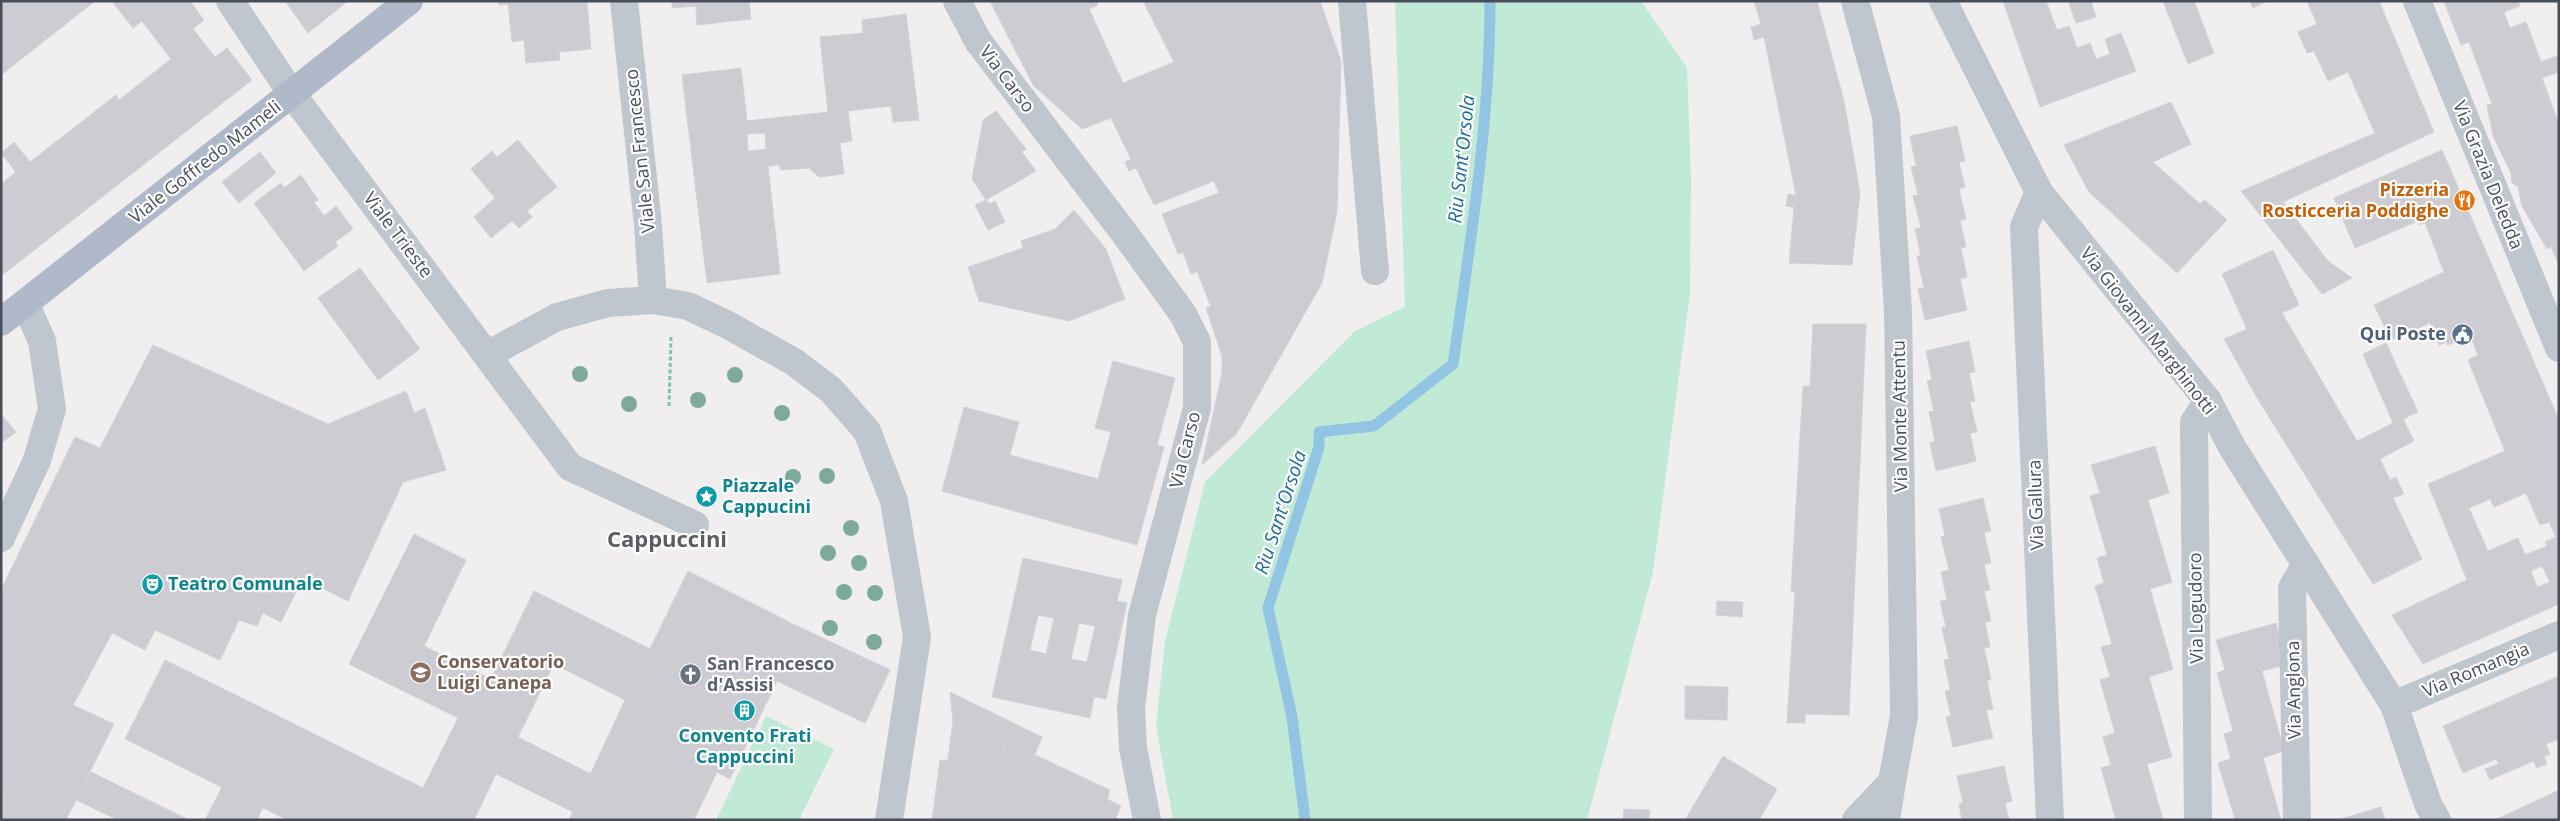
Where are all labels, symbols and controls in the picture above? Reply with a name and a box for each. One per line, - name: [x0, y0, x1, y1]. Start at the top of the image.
- street label: Via Carso: [975, 40, 1041, 117]
- street label: Viale San Francesco: [618, 68, 660, 234]
- water label: Riu Sant'Orsola: [1441, 93, 1481, 224]
- street label: Viale Goffredo Mameli: [123, 94, 285, 228]
- street label: Via Grazia Deledda: [2448, 97, 2530, 252]
- place label: Pizzeria Rosticceria Poddighe: [2262, 177, 2449, 222]
- street label: Viale Trieste: [359, 187, 439, 282]
- restaurant icon: Pizzeria Rosticceria Poddighe: [2453, 188, 2477, 212]
- street label: Via Giovanni Marghinotti: [2076, 241, 2222, 419]
- place label: Qui Poste: [2360, 321, 2446, 345]
- public building icon: Qui Poste: [2450, 322, 2474, 346]
- street label: Via Monte Attentu: [1886, 340, 1912, 492]
- street label: Via Carso: [1163, 409, 1205, 491]
- water label: Riu Sant'Orsola: [1248, 447, 1312, 577]
- street label: Via Gallura: [2021, 459, 2049, 551]
- place label: Piazzale Cappucini: [722, 473, 811, 518]
- place icon: Piazzale Cappucini: [694, 484, 718, 508]
- district label: Cappuccini: [607, 523, 727, 553]
- street label: Via Logudoro: [2182, 552, 2208, 664]
- place label: Teatro Comunale: [168, 571, 323, 595]
- theatre icon: Teatro Comunale: [140, 572, 164, 596]
- street label: Via Romangia: [2418, 636, 2533, 702]
- street label: Via Anglona: [2280, 641, 2306, 740]
- place label: Conservatorio Luigi Canepa: [437, 649, 564, 694]
- place label: San Francesco d'Assisi: [707, 651, 834, 696]
- school or university icon: Conservatorio Luigi Canepa: [409, 660, 433, 684]
- church icon: San Francesco d'Assisi: [679, 662, 703, 686]
- building icon: Convento Frati Cappuccini: [733, 699, 757, 723]
- place label: Convento Frati Cappuccini: [678, 723, 812, 768]

